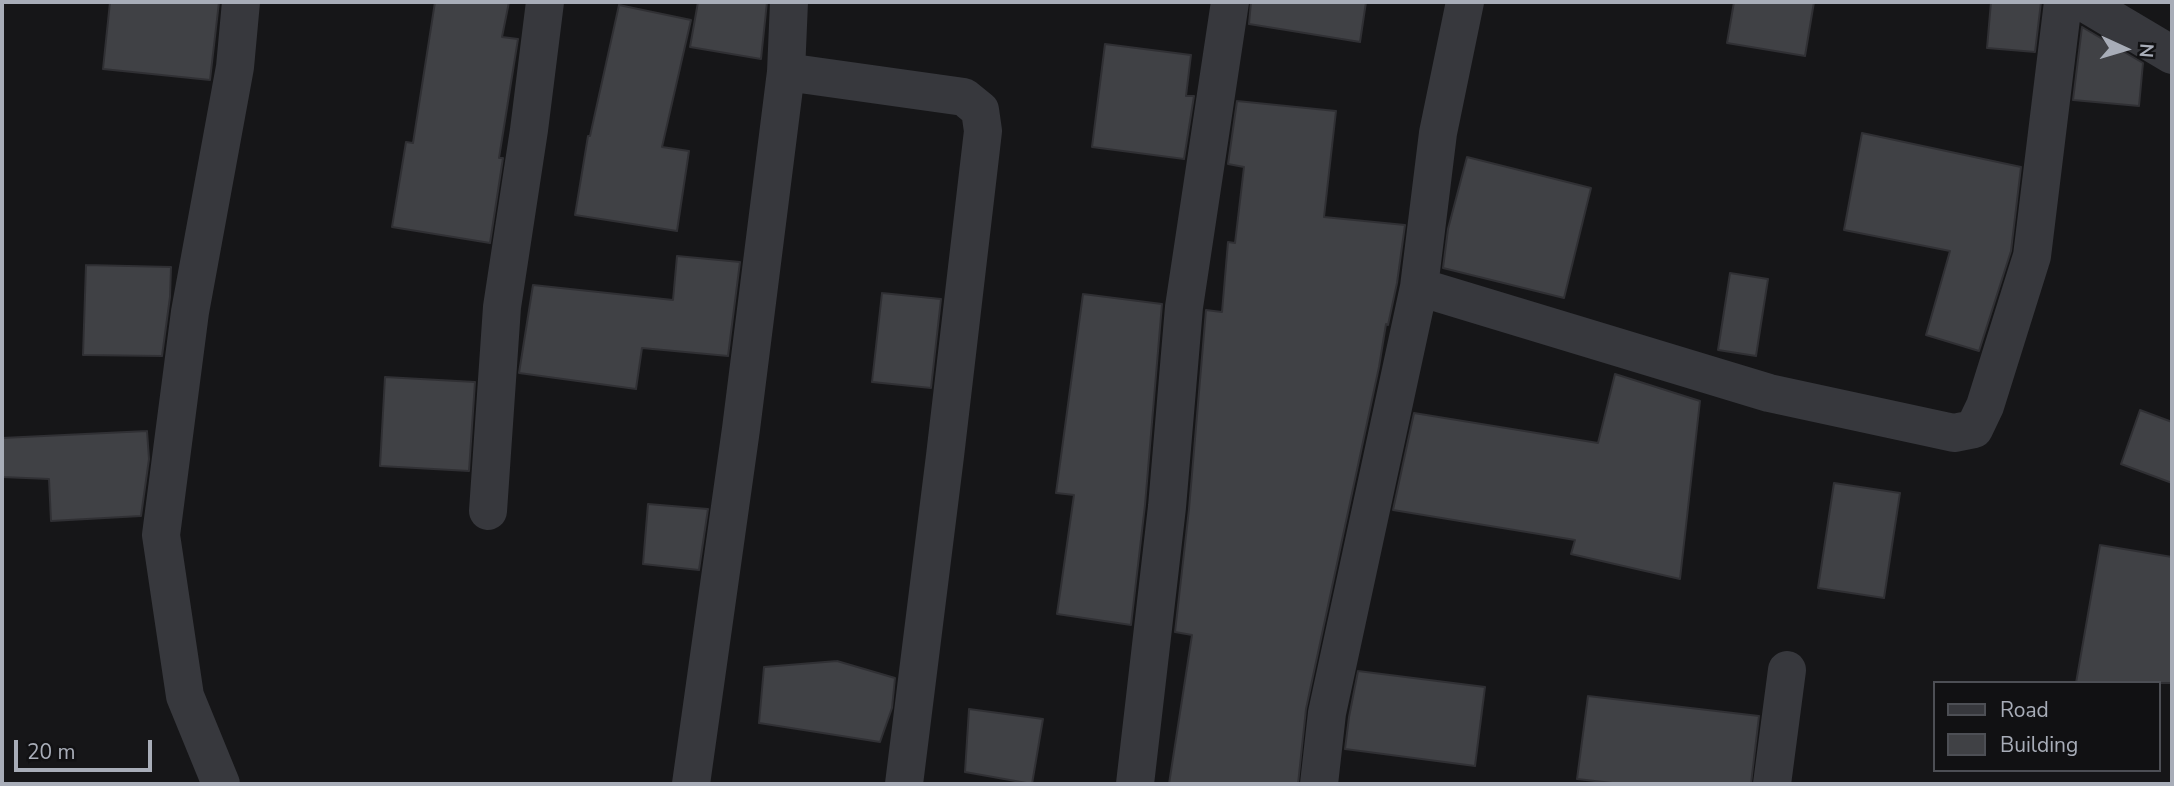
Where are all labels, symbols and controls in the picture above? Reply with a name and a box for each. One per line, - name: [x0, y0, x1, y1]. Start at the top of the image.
- north arrow: [2090, 14, 2160, 84]
- text: N: [2132, 42, 2159, 58]
- legend: [1932, 681, 2160, 772]
- text: Road: [2000, 696, 2049, 724]
- scale bar: [18, 726, 156, 770]
- text: Building: [2000, 731, 2078, 759]
- text: 20 m: [27, 738, 76, 766]

